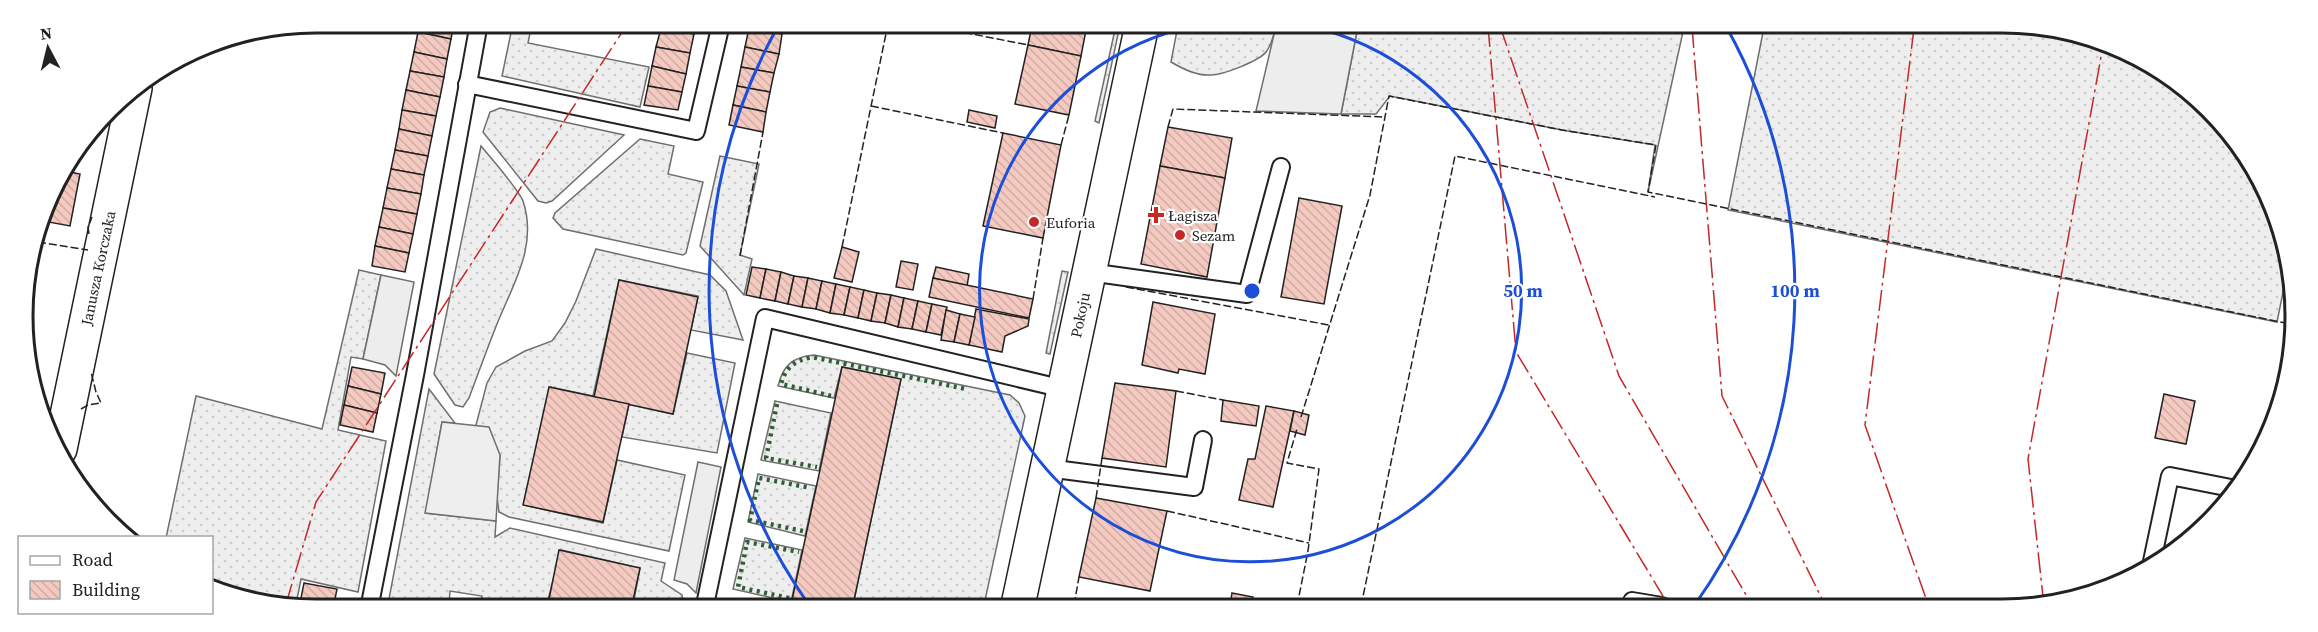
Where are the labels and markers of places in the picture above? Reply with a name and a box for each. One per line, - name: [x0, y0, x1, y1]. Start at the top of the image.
- place label: Łagisza: [1168, 205, 1218, 226]
- marker: Łagisza: [1149, 208, 1163, 222]
- place label: Euforia: [1046, 212, 1096, 233]
- marker: Euforia: [1027, 215, 1041, 229]
- place label: Sezam: [1192, 225, 1236, 246]
- marker: Sezam: [1173, 228, 1187, 242]
- centre of rings: [1242, 281, 1262, 301]

